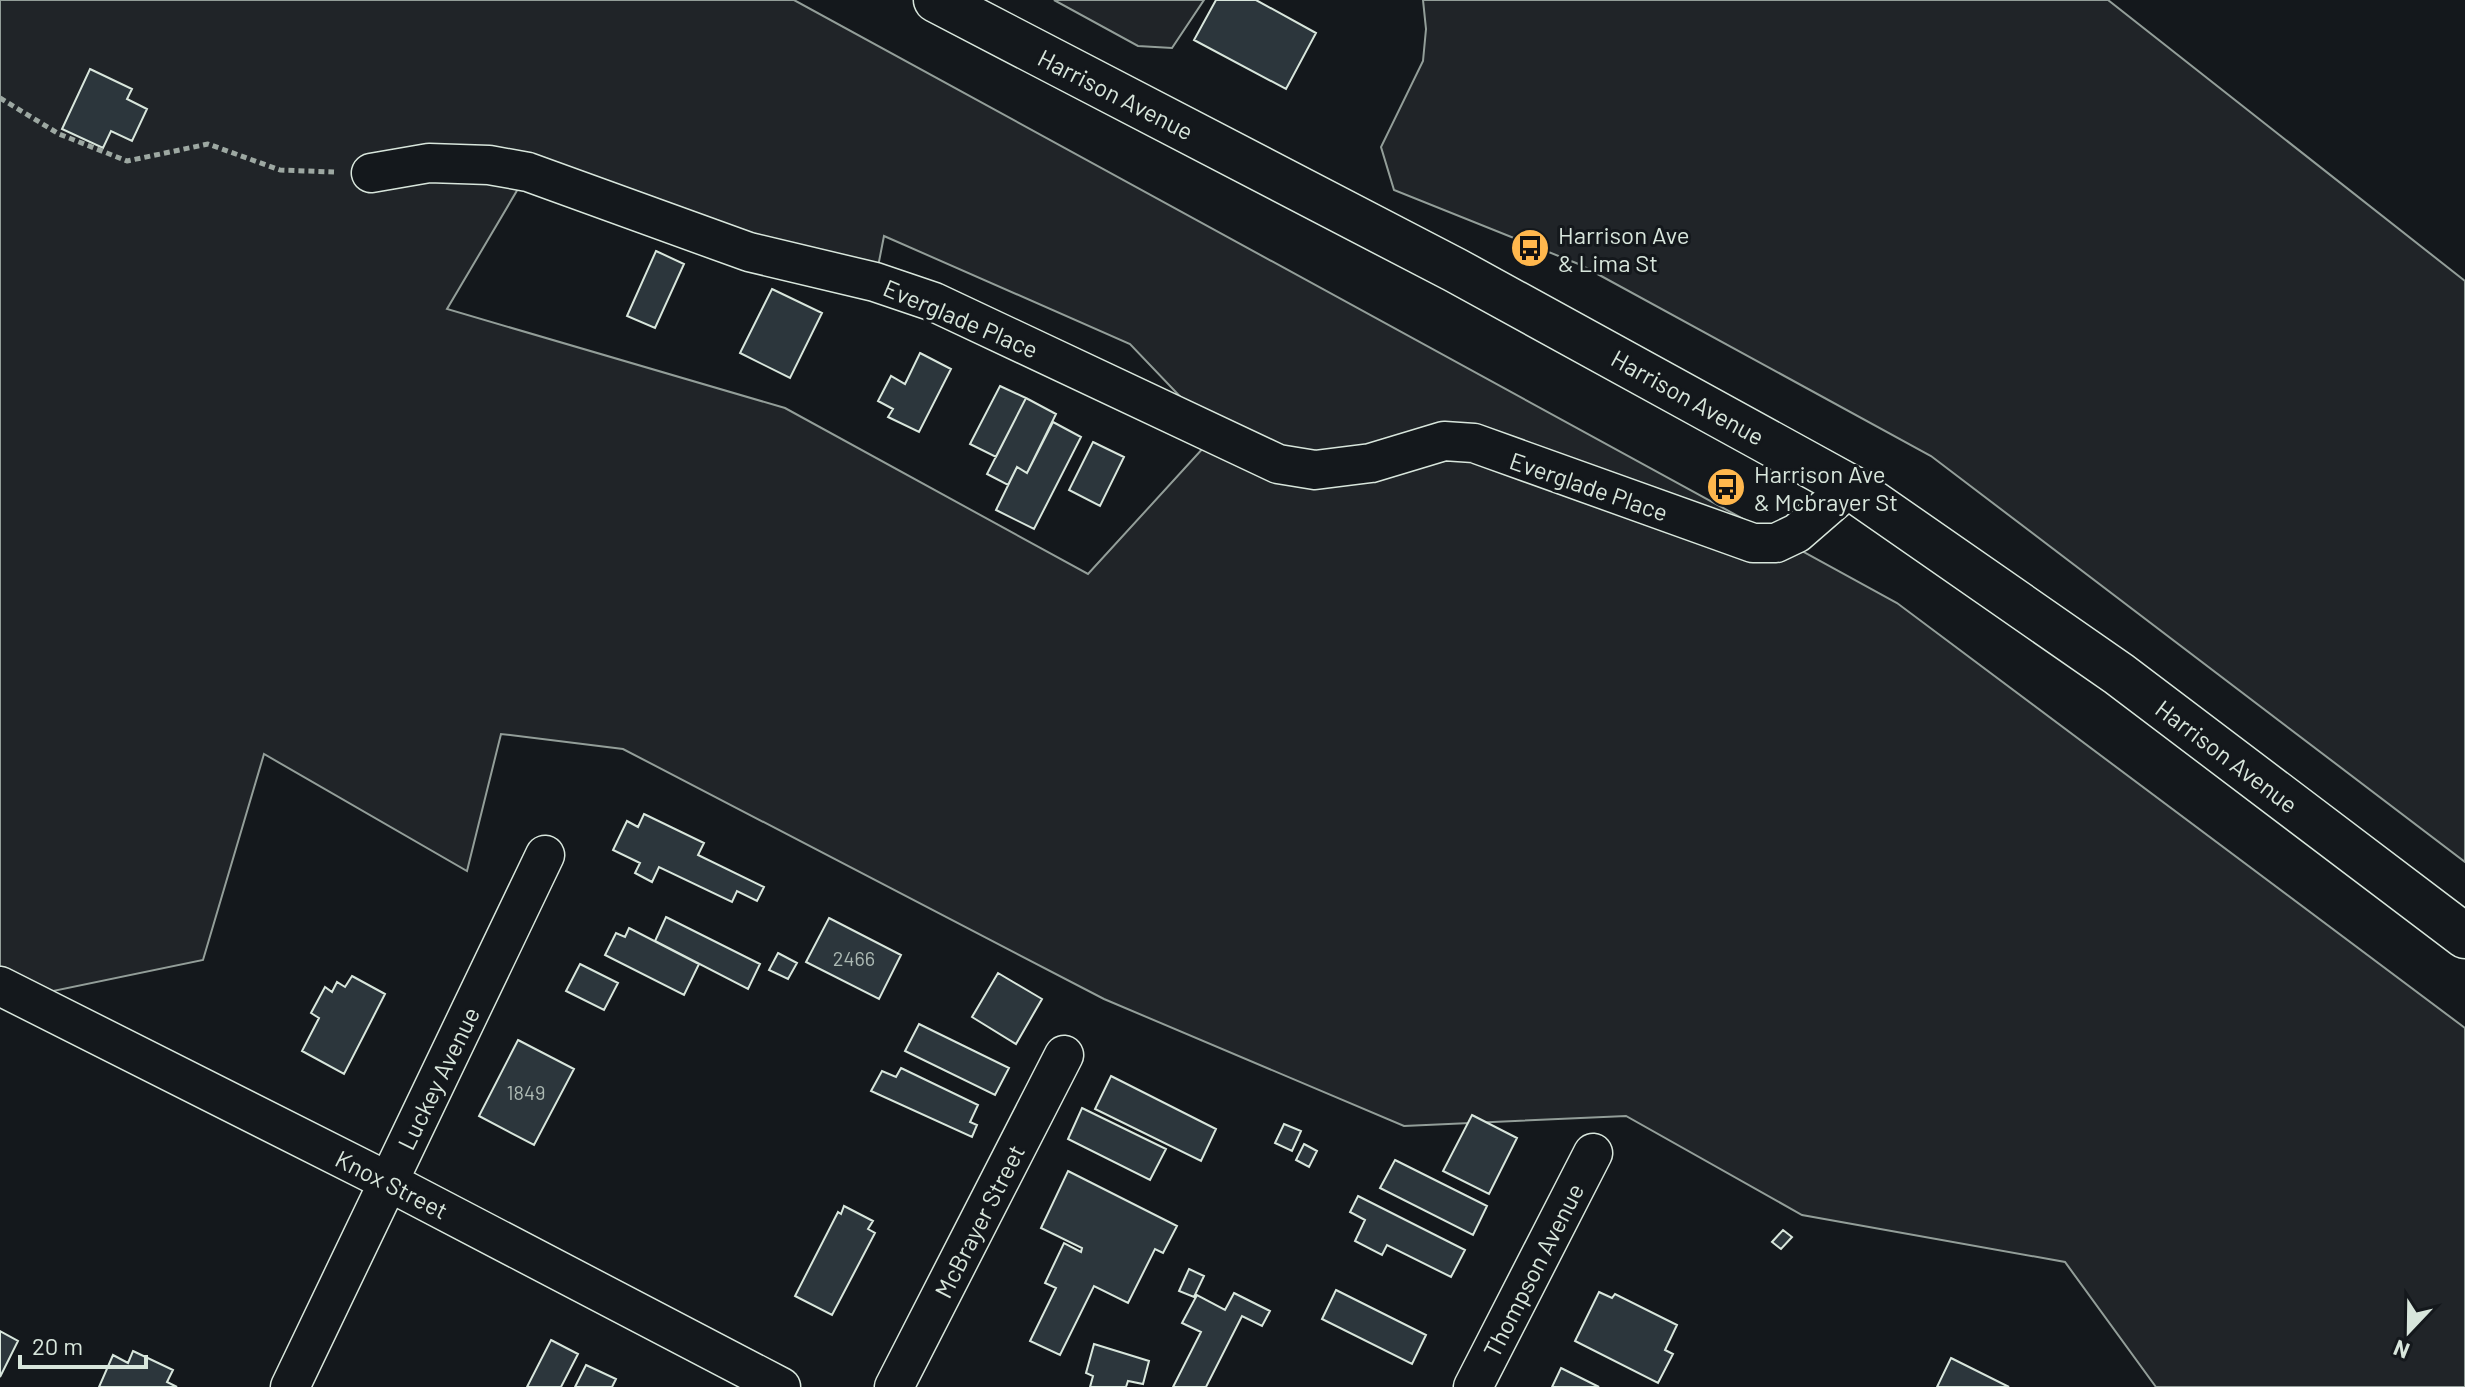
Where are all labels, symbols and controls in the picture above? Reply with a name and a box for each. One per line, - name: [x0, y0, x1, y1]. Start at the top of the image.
- street label: Harrison Avenue: [1034, 42, 1198, 146]
- place label: Harrison Ave & Lima St: [1558, 220, 1690, 277]
- bus stop icon: Harrison Ave & Lima St: [1509, 227, 1551, 269]
- street label: Everglade Place: [879, 272, 1043, 364]
- street label: Harrison Avenue: [1607, 343, 1769, 451]
- street label: Everglade Place: [1506, 445, 1672, 527]
- place label: Harrison Ave & Mcbrayer St: [1754, 459, 1898, 516]
- bus stop icon: Harrison Ave & Mcbrayer St: [1705, 466, 1747, 508]
- street label: Harrison Avenue: [2150, 693, 2304, 819]
- house number: 2466: [833, 946, 875, 970]
- street label: Luckey Avenue: [391, 1002, 485, 1154]
- house number: 1849: [507, 1080, 545, 1104]
- street label: McBrayer Street: [928, 1140, 1030, 1302]
- street label: Knox Street: [331, 1143, 453, 1225]
- street label: Thompson Avenue: [1477, 1178, 1589, 1362]
- north arrow: [2369, 1291, 2449, 1371]
- scale bar: [20, 1319, 146, 1369]
- text: 20 m: [32, 1331, 83, 1360]
- text: N: [2389, 1336, 2413, 1365]

